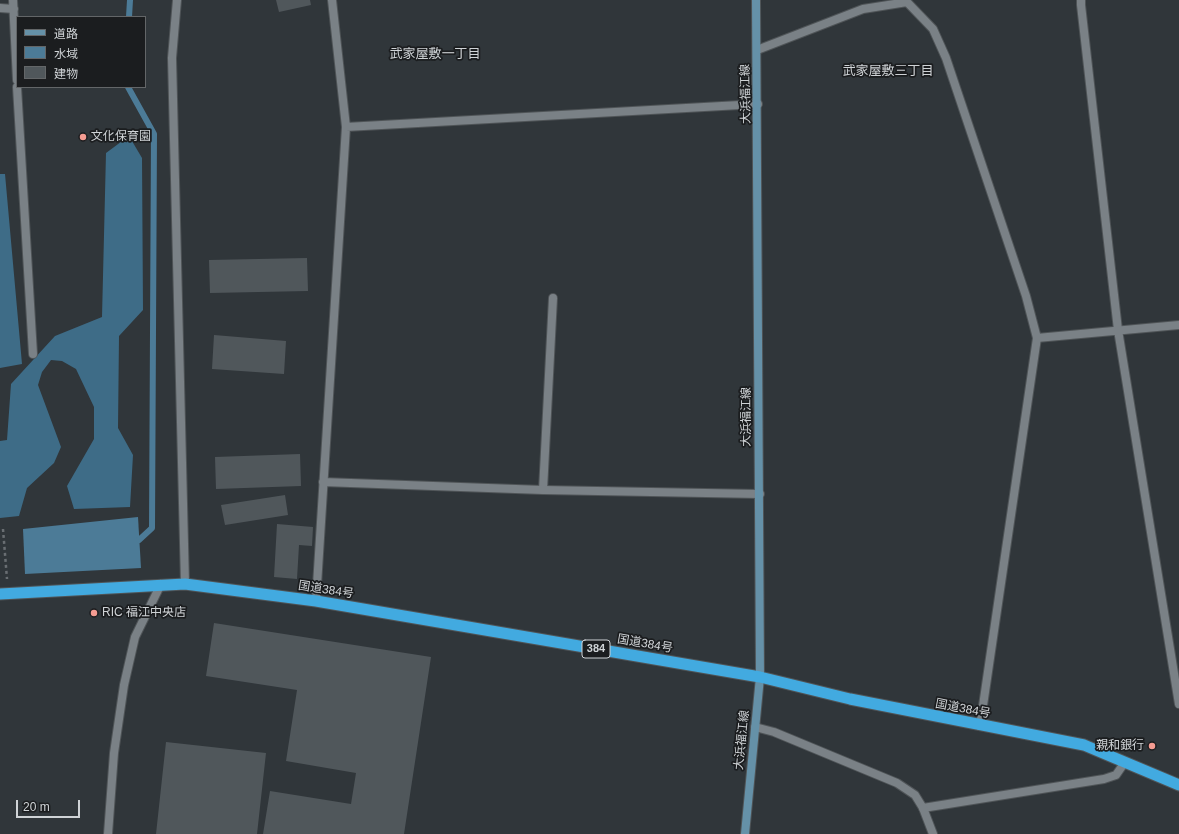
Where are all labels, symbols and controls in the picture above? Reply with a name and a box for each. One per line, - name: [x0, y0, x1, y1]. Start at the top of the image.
- legend: [16, 16, 146, 88]
- text: 道路: [54, 27, 78, 41]
- district label: 武家屋敷一丁目: [390, 46, 480, 62]
- text: 水域: [54, 47, 78, 61]
- district label: 武家屋敷三丁目: [843, 63, 933, 79]
- street label: 大浜福江線: [738, 64, 754, 124]
- text: 建物: [54, 67, 78, 81]
- place label: 文化保育園: [91, 130, 151, 144]
- marker: 文化保育園: [78, 132, 88, 142]
- street label: 大浜福江線: [740, 387, 754, 447]
- street label: 国道384号: [297, 579, 355, 601]
- place label: RIC 福江中央店: [102, 606, 186, 620]
- marker: RIC 福江中央店: [89, 608, 99, 618]
- street label: 国道384号: [616, 632, 674, 656]
- road number: 384: [582, 640, 610, 658]
- street label: 国道384号: [934, 697, 992, 721]
- street label: 大浜福江線: [732, 709, 752, 771]
- place label: 親和銀行: [1096, 739, 1144, 753]
- marker: 親和銀行: [1147, 741, 1157, 751]
- scale bar: [18, 792, 82, 818]
- text: 20 m: [23, 800, 50, 814]

